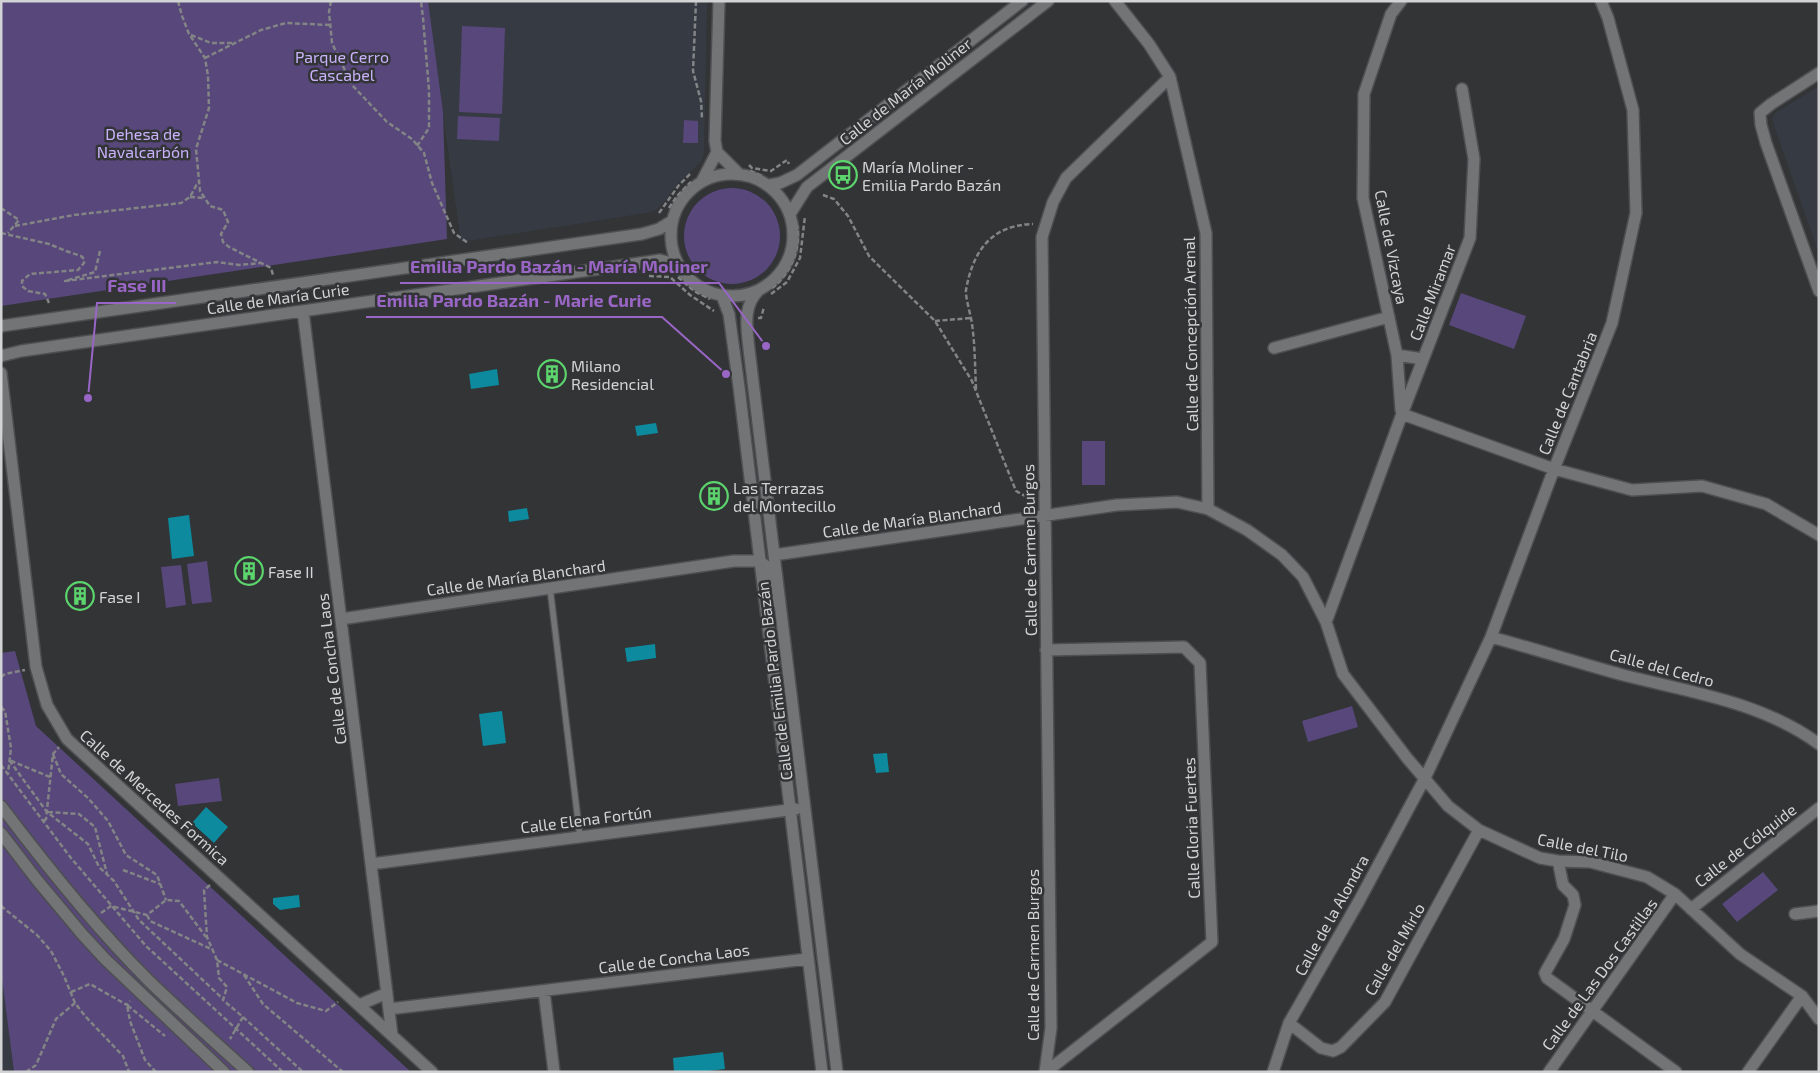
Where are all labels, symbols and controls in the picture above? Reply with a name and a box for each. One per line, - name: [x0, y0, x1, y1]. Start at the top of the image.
- street label: Calle de María Moliner: [835, 33, 975, 149]
- park label: Parque Cerro Cascabel: [295, 47, 389, 84]
- park label: Dehesa de Navalcarbón: [97, 124, 189, 161]
- place label: María Moliner - Emilia Pardo Bazán: [862, 157, 1001, 194]
- bus stop icon: María Moliner - Emilia Pardo Bazán: [828, 160, 858, 190]
- street label: Calle de Vizcaya: [1372, 188, 1412, 306]
- street label: Calle de Concepción Arenal: [1179, 236, 1201, 432]
- street label: Calle Miramar: [1405, 240, 1459, 343]
- callout: Emilia Pardo Bazán - María Moliner: [400, 250, 719, 283]
- text: Emilia Pardo Bazán - María Moliner: [410, 255, 708, 277]
- callout: Fase III: [97, 270, 176, 303]
- text: Fase III: [107, 274, 167, 296]
- street label: Calle de María Curie: [206, 279, 350, 317]
- callout: Emilia Pardo Bazán - Marie Curie: [366, 284, 662, 317]
- text: Emilia Pardo Bazán - Marie Curie: [376, 289, 652, 311]
- street label: Calle de Cantabria: [1534, 329, 1600, 457]
- place label: Milano Residencial: [571, 356, 654, 393]
- building icon: Milano Residencial: [537, 359, 567, 389]
- street label: Calle de Carmen Burgos: [1018, 464, 1040, 636]
- place label: Las Terrazas del Montecillo: [733, 478, 836, 515]
- building icon: Las Terrazas del Montecillo: [699, 481, 729, 511]
- street label: Calle de María Blanchard: [821, 497, 1003, 541]
- street label: Calle de María Blanchard: [425, 555, 607, 599]
- building icon: Fase II: [234, 556, 264, 586]
- place label: Fase II: [268, 562, 314, 581]
- building icon: Fase I: [65, 581, 95, 611]
- street label: Calle de Emilia Pardo Bazán: [752, 581, 796, 781]
- place label: Fase I: [99, 587, 141, 606]
- street label: Calle de Concha Laos: [312, 592, 350, 746]
- street label: Calle del Cedro: [1608, 644, 1716, 690]
- street label: Calle de Mercedes Formica: [77, 725, 233, 869]
- street label: Calle Gloria Fuertes: [1179, 757, 1203, 899]
- street label: Calle de Cólquide: [1690, 799, 1800, 891]
- street label: Calle Elena Fortún: [519, 802, 653, 836]
- street label: Calle del Tilo: [1536, 829, 1630, 865]
- street label: Calle de la Alondra: [1290, 851, 1372, 979]
- street label: Calle de Carmen Burgos: [1023, 869, 1042, 1041]
- street label: Calle de Las Dos Castillas: [1537, 894, 1661, 1054]
- street label: Calle del Mirlo: [1360, 899, 1428, 999]
- street label: Calle de Concha Laos: [597, 939, 751, 977]

